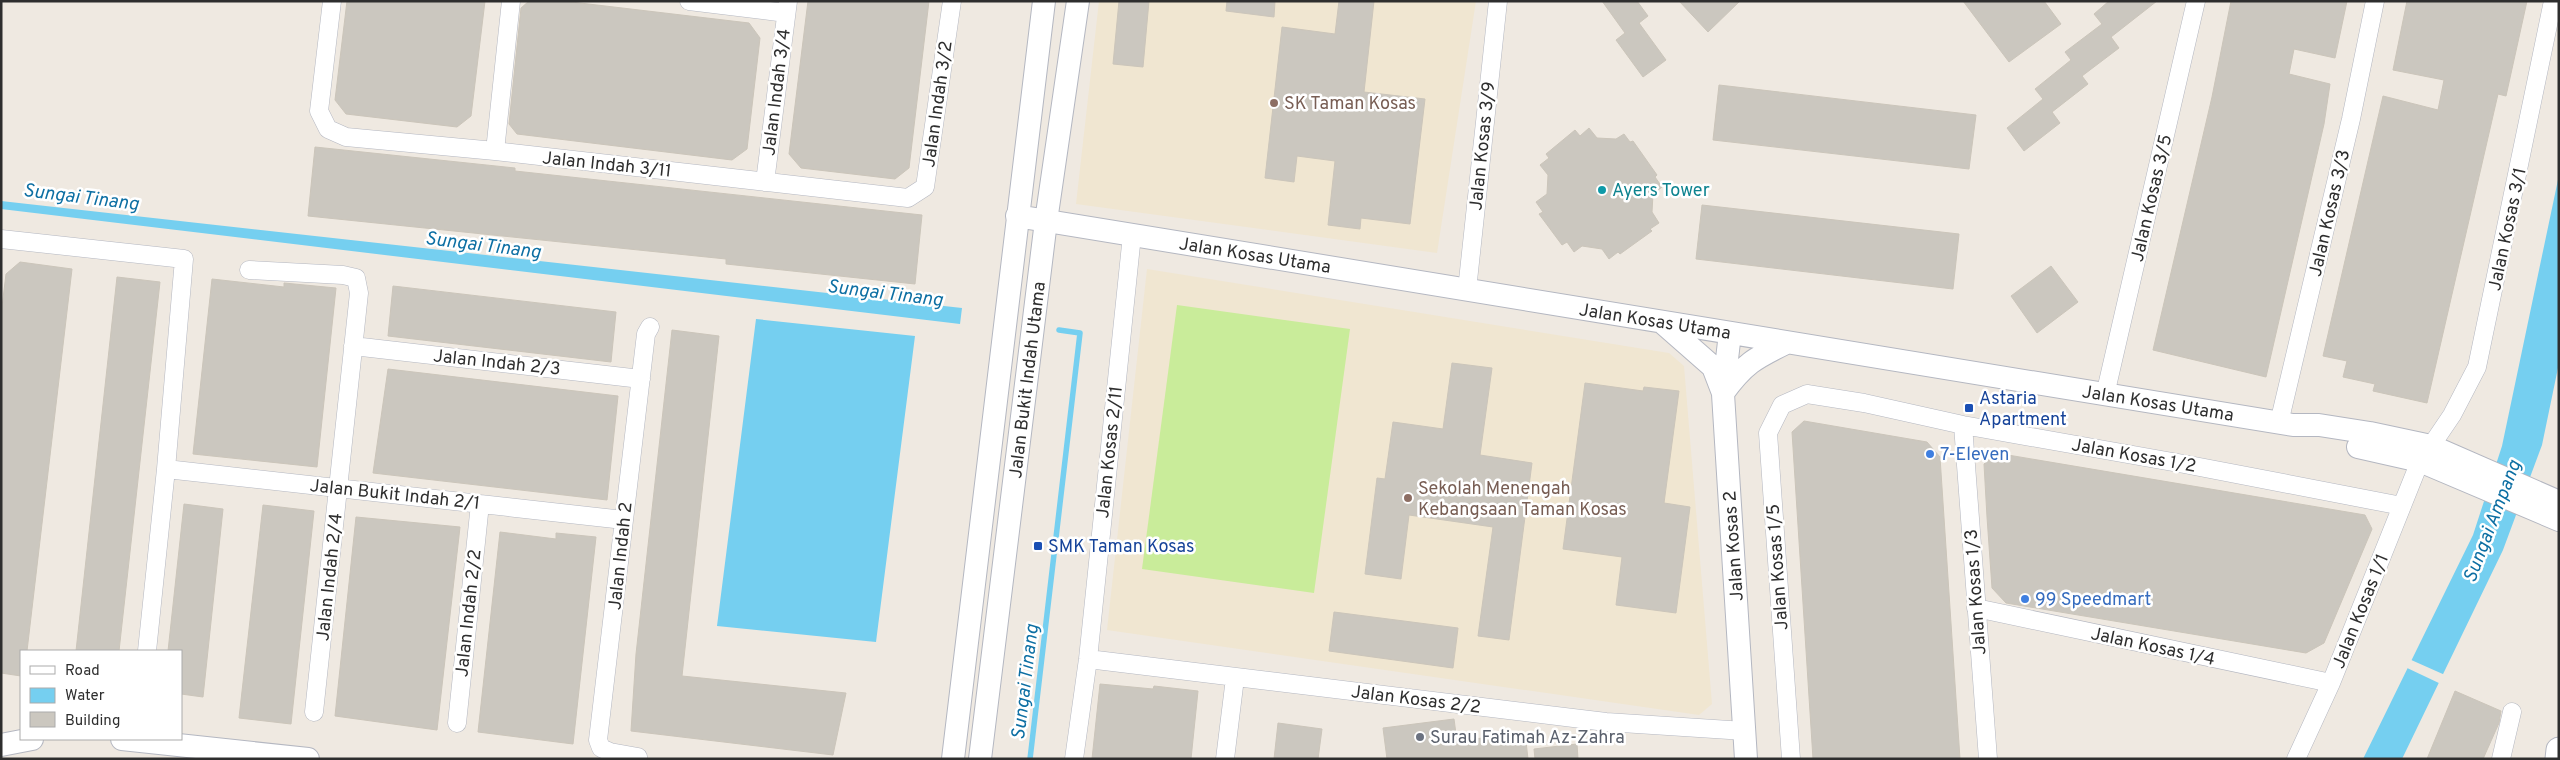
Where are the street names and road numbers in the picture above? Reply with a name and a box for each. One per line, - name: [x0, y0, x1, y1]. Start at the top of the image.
- street label: Jalan Indah 3/4: [758, 27, 797, 157]
- street label: Jalan Indah 3/2: [918, 39, 959, 169]
- street label: Jalan Kosas 3/9: [1465, 80, 1502, 212]
- street label: Jalan Kosas 3/5: [2127, 132, 2178, 264]
- street label: Jalan Indah 3/11: [541, 147, 673, 184]
- street label: Jalan Kosas 3/3: [2305, 148, 2356, 279]
- street label: Jalan Kosas 3/1: [2484, 165, 2533, 293]
- street label: Jalan Kosas Utama: [1177, 233, 1332, 280]
- street label: Jalan Bukit Indah Utama: [1005, 280, 1052, 480]
- street label: Jalan Kosas Utama: [1577, 299, 1732, 346]
- street label: Jalan Indah 2/3: [432, 345, 562, 382]
- street label: Jalan Kosas Utama: [2080, 381, 2235, 428]
- street label: Jalan Kosas 2/11: [1092, 385, 1129, 520]
- street label: Jalan Kosas 1/2: [2070, 434, 2198, 479]
- street label: Jalan Bukit Indah 2/1: [309, 475, 481, 516]
- street label: Jalan Kosas 2: [1719, 490, 1750, 602]
- street label: Jalan Indah 2: [604, 501, 639, 611]
- street label: Jalan Kosas 1/5: [1763, 503, 1794, 631]
- street label: Jalan Indah 2/4: [312, 512, 349, 642]
- street label: Jalan Kosas 1/3: [1961, 528, 1992, 656]
- street label: Jalan Indah 2/2: [451, 548, 488, 678]
- street label: Jalan Kosas 1/1: [2328, 551, 2395, 672]
- street label: Jalan Kosas 1/4: [2088, 623, 2217, 672]
- street label: Jalan Kosas 2/2: [1350, 681, 1482, 720]

